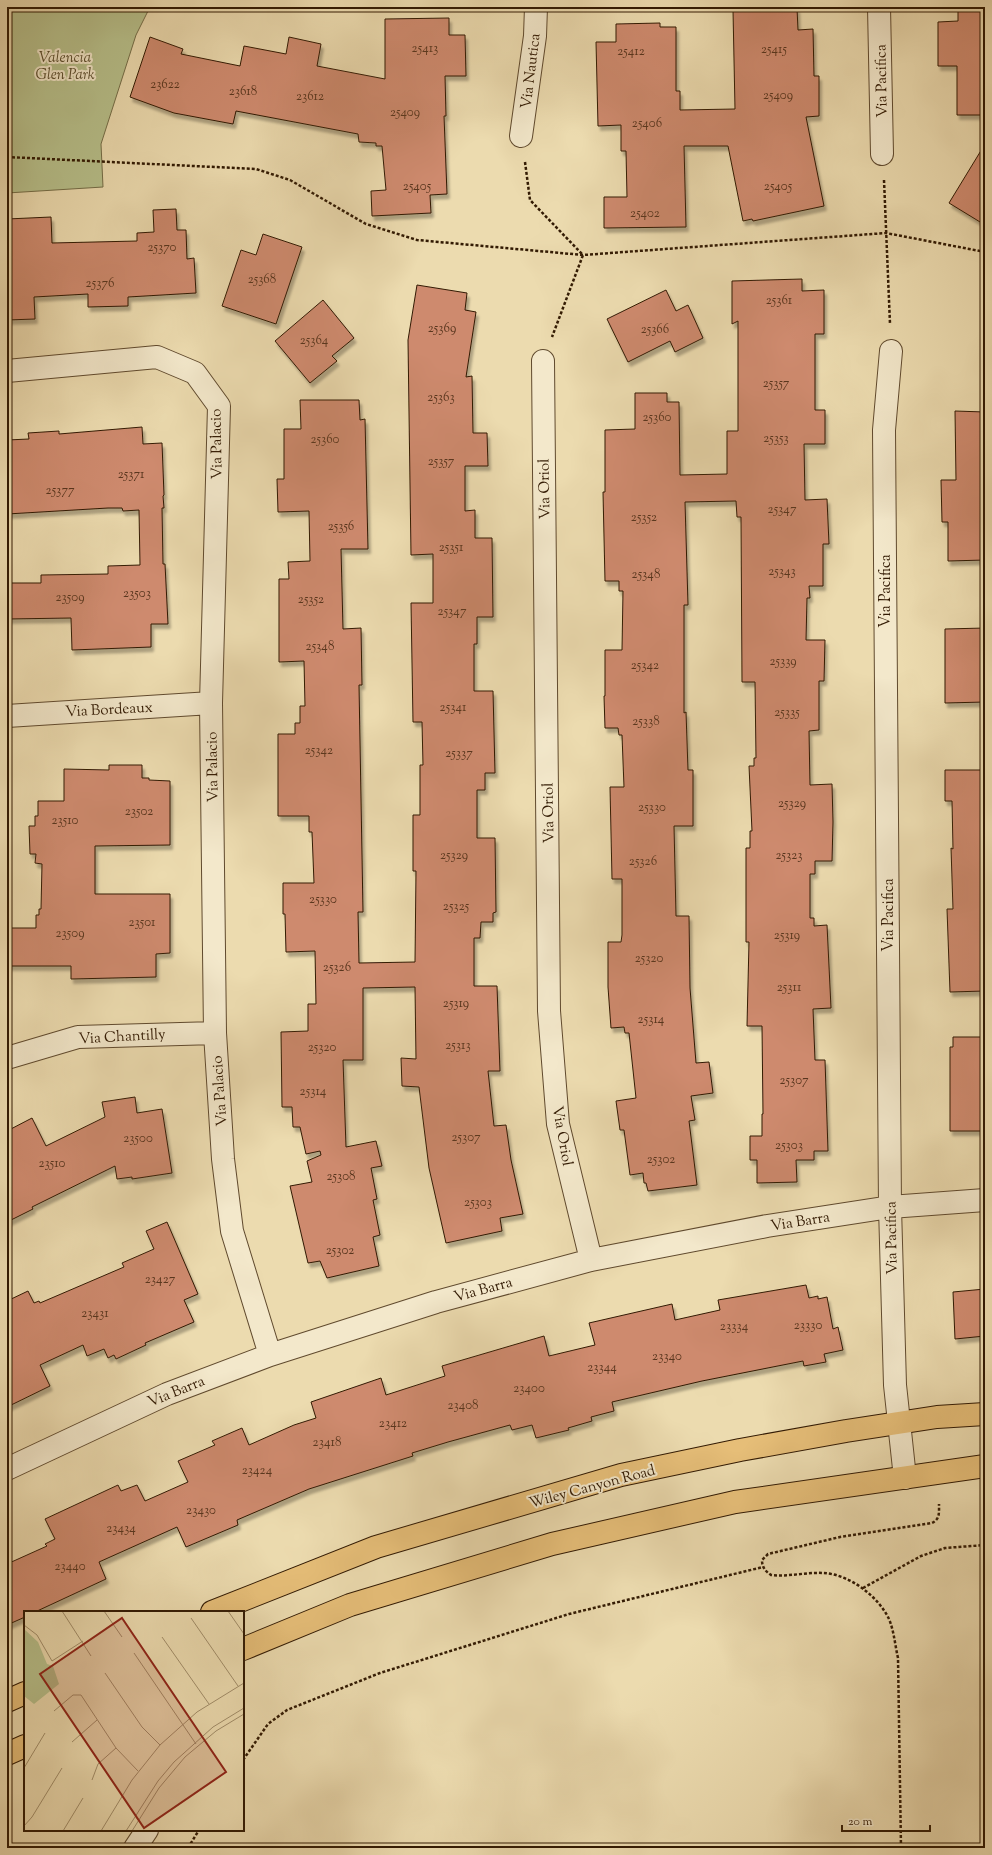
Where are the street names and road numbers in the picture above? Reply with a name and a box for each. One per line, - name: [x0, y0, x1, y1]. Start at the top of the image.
- street label: Via Nautica: [516, 32, 547, 110]
- street label: Via Pacifica: [871, 44, 894, 118]
- street label: Via Palacio: [206, 408, 229, 480]
- street label: Via Oriol: [534, 459, 557, 519]
- street label: Via Pacifica: [876, 554, 897, 628]
- street label: Via Bordeaux: [65, 698, 153, 723]
- street label: Via Palacio: [202, 731, 225, 803]
- street label: Via Oriol: [538, 783, 561, 843]
- street label: Via Pacifica: [879, 878, 900, 952]
- street label: Via Chantilly: [78, 1025, 167, 1050]
- street label: Via Palacio: [208, 1055, 233, 1127]
- street label: Via Oriol: [546, 1105, 577, 1168]
- street label: Via Pacifica: [881, 1201, 904, 1275]
- street label: Via Barra: [769, 1207, 832, 1238]
- street label: Via Barra: [452, 1273, 515, 1308]
- street label: Via Barra: [145, 1371, 208, 1413]
- street label: Wiley Canyon Road: [527, 1460, 658, 1514]

